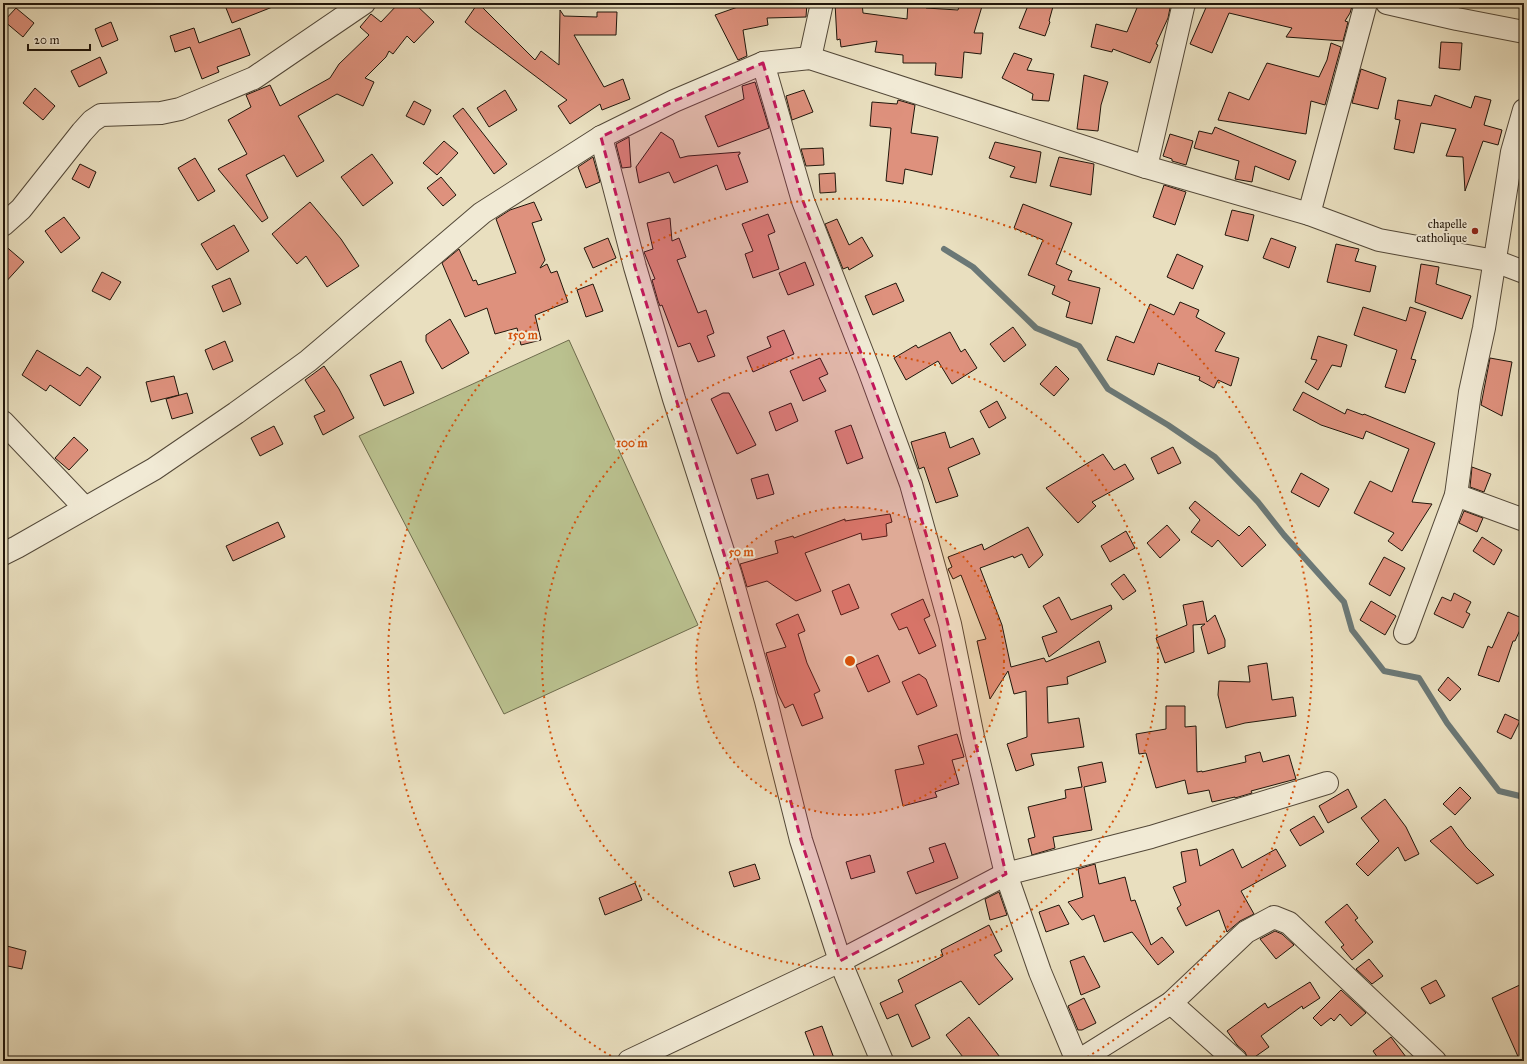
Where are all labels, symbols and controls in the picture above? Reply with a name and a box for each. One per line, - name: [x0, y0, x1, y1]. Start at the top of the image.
- scale bar: [28, 26, 90, 52]
- text: 20 m: [34, 33, 60, 47]
- place label: chapelle catholique: [1416, 217, 1467, 246]
- marker: chapelle catholique: [1470, 226, 1480, 236]
- text: 150 m: [508, 328, 539, 342]
- text: 100 m: [616, 436, 649, 450]
- text: 50 m: [728, 545, 755, 559]
- centre of rings: [843, 654, 857, 668]

